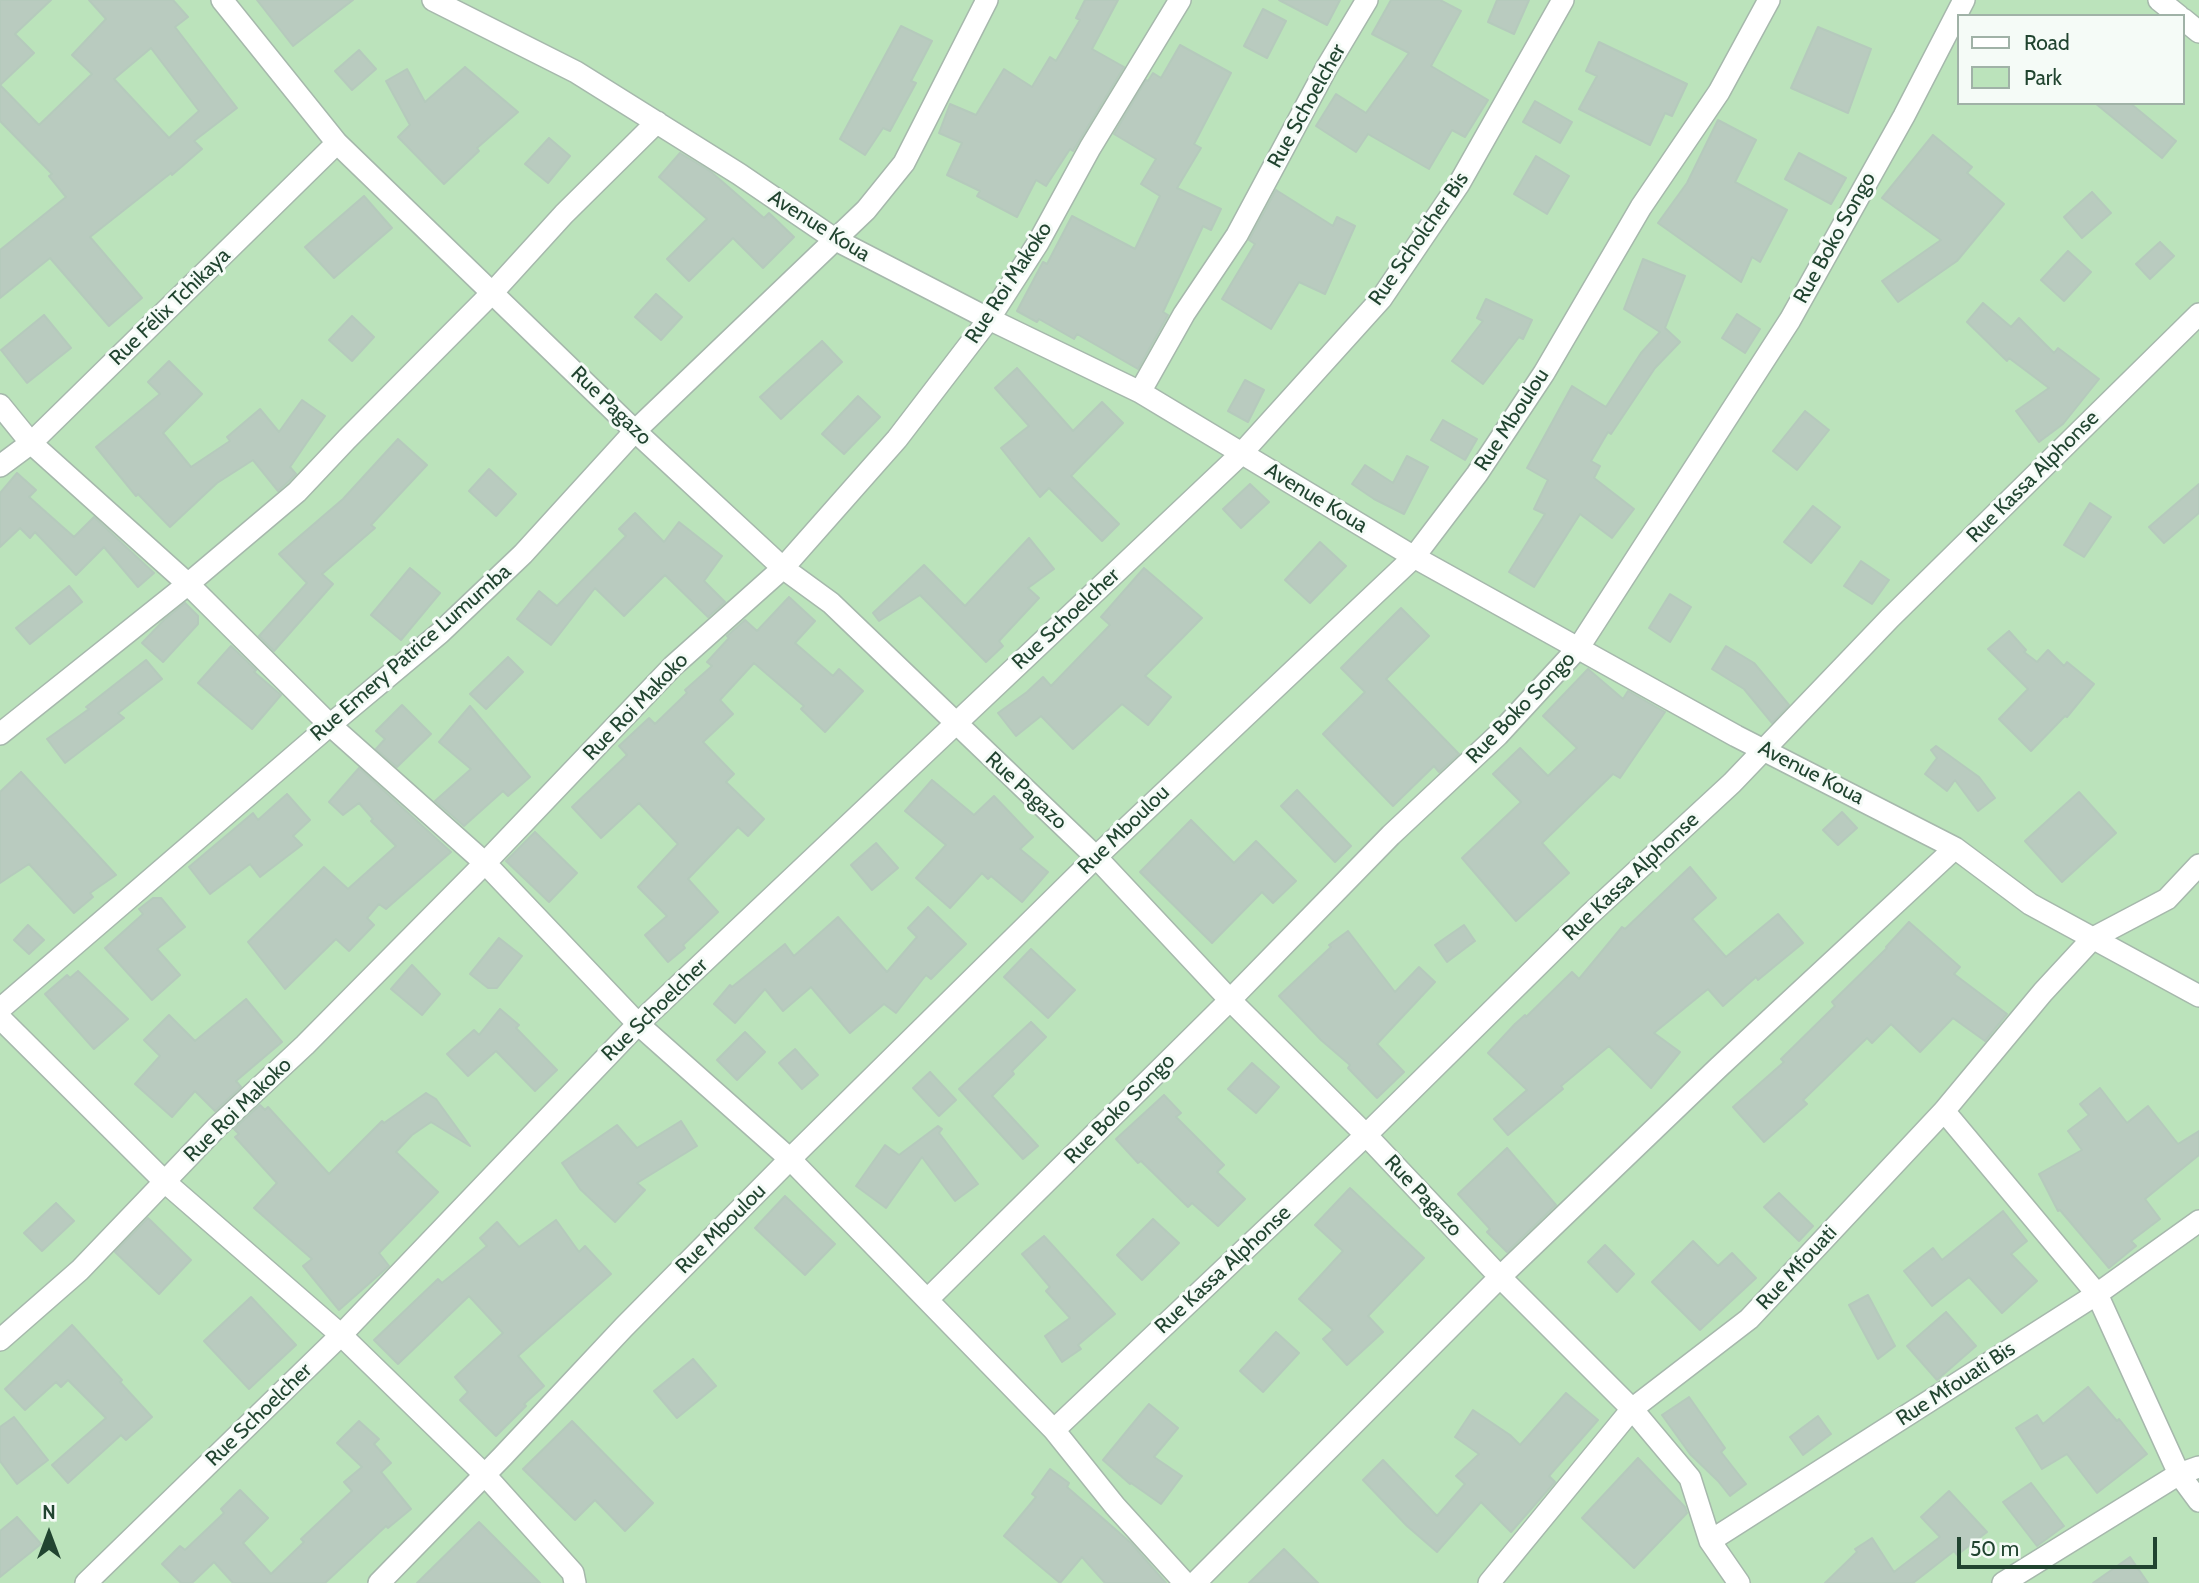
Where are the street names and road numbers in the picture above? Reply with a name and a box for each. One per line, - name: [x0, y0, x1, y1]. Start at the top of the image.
- street label: Rue Schoelcher: [1263, 40, 1351, 172]
- street label: Rue Scholcher Bis: [1364, 167, 1474, 311]
- street label: Rue Boko Songo: [1789, 168, 1881, 308]
- street label: Avenue Koua: [764, 185, 874, 267]
- street label: Rue Roi Makoko: [960, 217, 1058, 349]
- street label: Rue Félix Tchikaya: [104, 243, 236, 371]
- street label: Rue Pagazo: [565, 361, 657, 451]
- street label: Rue Mboulou: [1469, 364, 1555, 476]
- street label: Rue Kassa Alphonse: [1962, 406, 2104, 548]
- street label: Avenue Koua: [1260, 458, 1372, 538]
- street label: Rue Emery Patrice Lumumba: [306, 559, 516, 747]
- street label: Rue Schoelcher: [1007, 563, 1125, 675]
- street label: Rue Boko Songo: [1461, 647, 1581, 769]
- street label: Rue Roi Makoko: [578, 648, 694, 766]
- street label: Avenue Koua: [1754, 736, 1868, 810]
- street label: Rue Pagazo: [980, 747, 1072, 835]
- street label: Rue Mboulou: [1073, 780, 1175, 880]
- street label: Rue Kassa Alphonse: [1558, 808, 1704, 946]
- street label: Rue Schoelcher: [597, 953, 713, 1067]
- street label: Rue Boko Songo: [1060, 1049, 1180, 1169]
- street label: Rue Roi Makoko: [179, 1052, 297, 1168]
- street label: Rue Pagazo: [1379, 1150, 1467, 1242]
- street label: Rue Mboulou: [671, 1179, 771, 1279]
- street label: Rue Kassa Alphonse: [1150, 1201, 1296, 1339]
- street label: Rue Mfouati: [1752, 1221, 1842, 1315]
- street label: Rue Mfouati Bis: [1892, 1336, 2020, 1432]
- street label: Rue Schoelcher: [201, 1358, 317, 1472]

